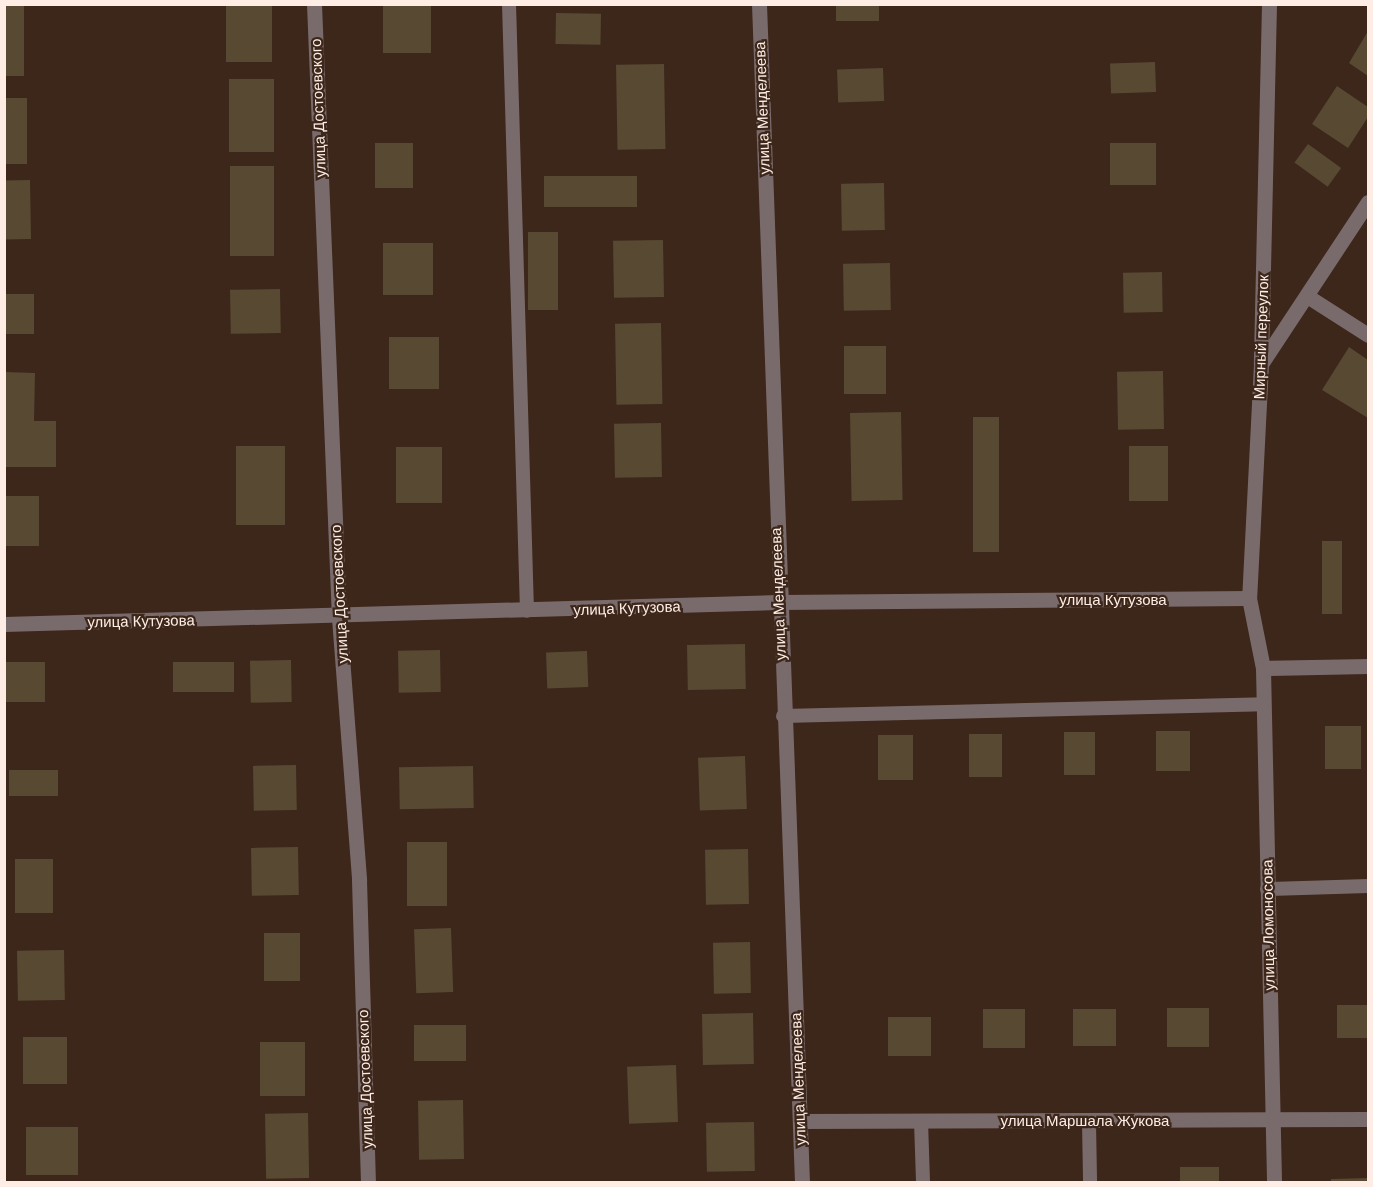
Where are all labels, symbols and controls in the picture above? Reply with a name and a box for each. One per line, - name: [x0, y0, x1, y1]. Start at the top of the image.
- street label: улица Достоевского: [307, 38, 329, 178]
- street label: улица Менделеева: [751, 41, 773, 175]
- street label: Мирный переулок: [1250, 274, 1272, 400]
- street label: улица Достоевского: [326, 524, 352, 664]
- street label: улица Менделеева: [767, 527, 789, 661]
- street label: улица Кутузова: [1059, 591, 1167, 609]
- street label: улица Кутузова: [573, 597, 681, 619]
- street label: улица Кутузова: [87, 611, 195, 631]
- street label: улица Ломоносова: [1258, 859, 1278, 991]
- street label: улица Достоевского: [354, 1009, 376, 1149]
- street label: улица Менделеева: [787, 1012, 809, 1146]
- street label: улица Маршала Жукова: [1001, 1112, 1169, 1130]

